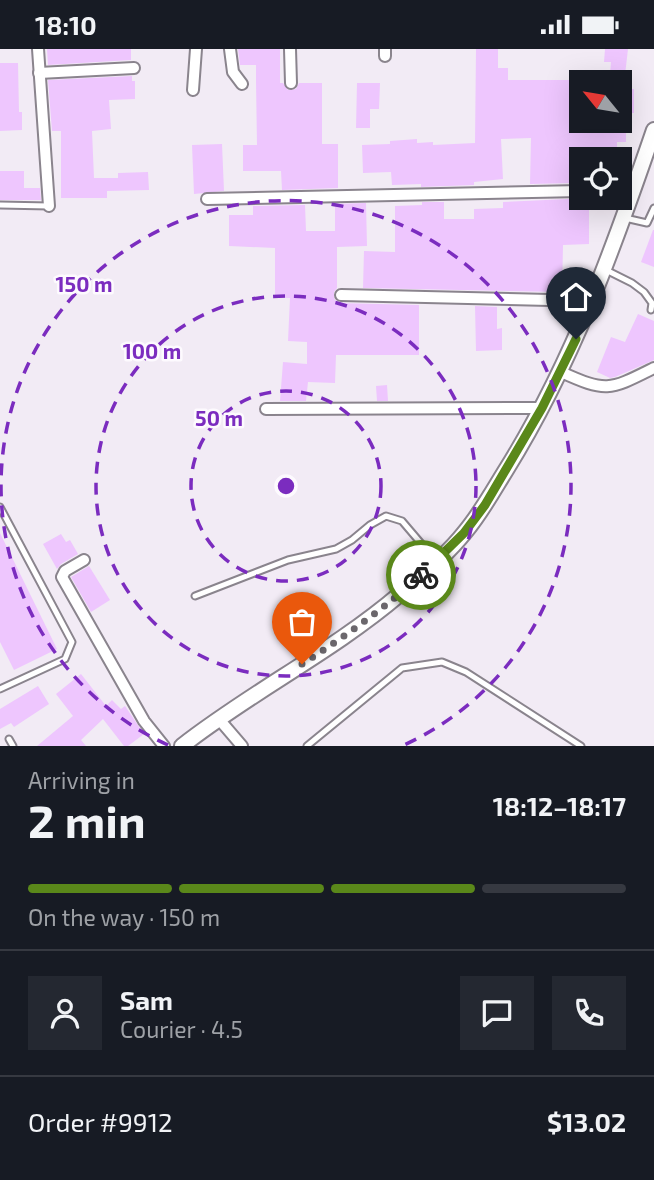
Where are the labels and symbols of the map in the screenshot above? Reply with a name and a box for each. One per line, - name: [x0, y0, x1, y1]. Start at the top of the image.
- north arrow: [569, 70, 632, 133]
- pin: [546, 267, 606, 339]
- text: 150 m: [56, 271, 112, 296]
- text: 100 m: [123, 338, 181, 363]
- text: 50 m: [195, 405, 243, 430]
- centre of rings: [274, 474, 298, 498]
- courier: [386, 540, 456, 610]
- pin: [272, 592, 332, 664]

